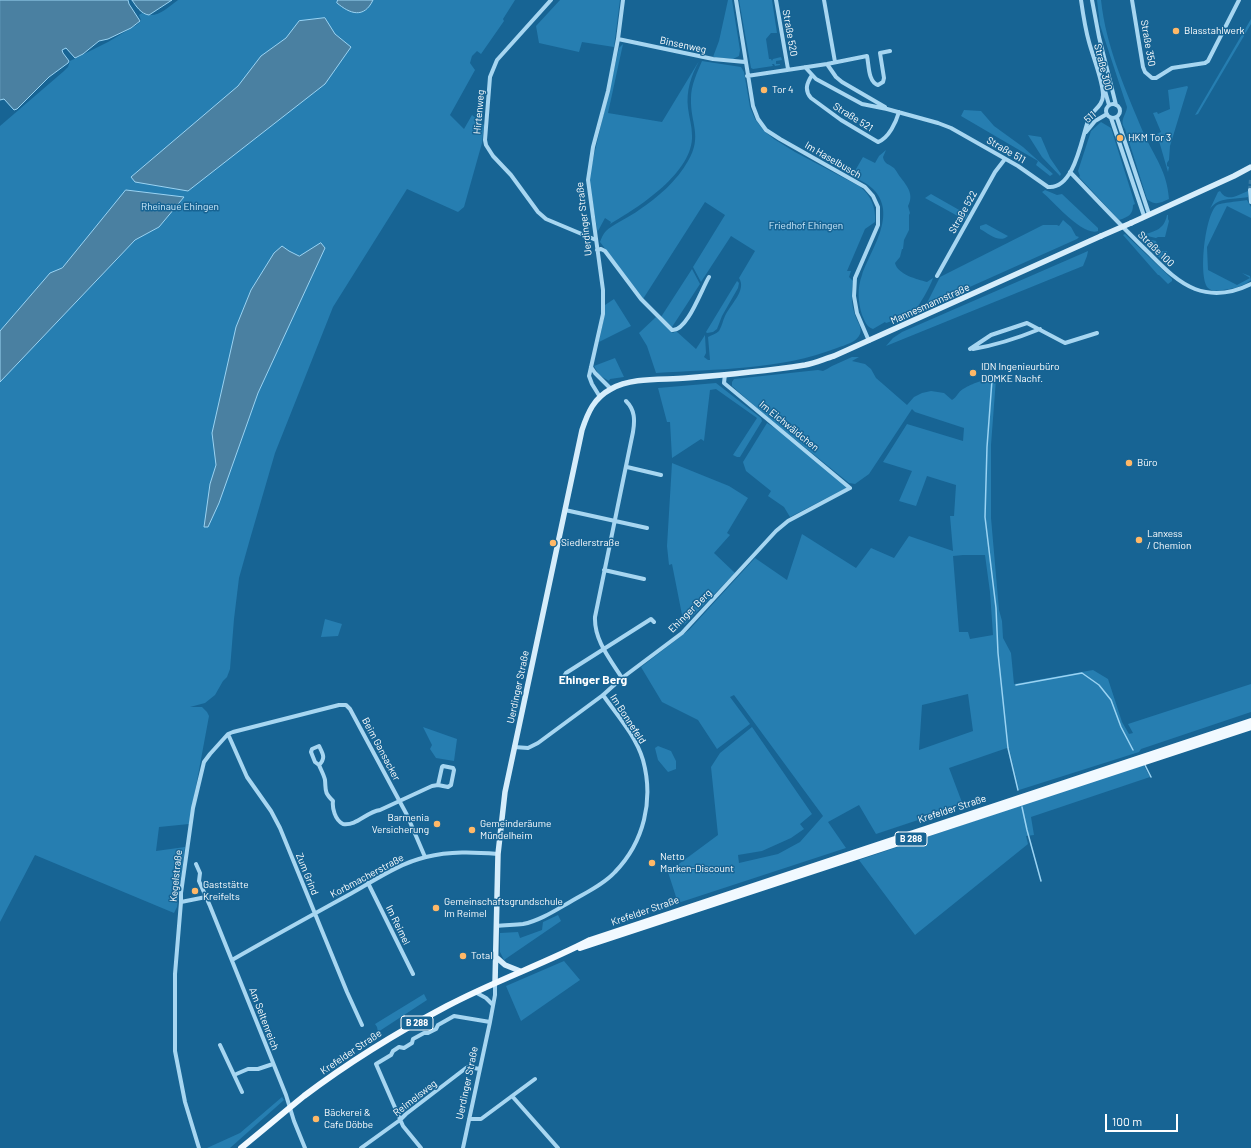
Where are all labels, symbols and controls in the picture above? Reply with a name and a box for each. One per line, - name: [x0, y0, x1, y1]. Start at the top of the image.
- street label: Straße 520: [780, 9, 800, 57]
- street label: Straße 350: [1138, 19, 1158, 67]
- place label: Blasstahlwerk: [1184, 25, 1245, 37]
- marker: Blasstahlwerk: [1171, 26, 1181, 36]
- street label: Binsenweg: [659, 34, 707, 56]
- street label: Straße 300: [1091, 42, 1115, 92]
- place label: Tor 4: [772, 84, 794, 96]
- marker: Tor 4: [759, 85, 769, 95]
- street label: Hirtenweg: [471, 89, 487, 135]
- street label: Straße 521: [831, 100, 875, 134]
- street label: 511: [1082, 109, 1098, 125]
- place label: HKM Tor 3: [1128, 132, 1171, 144]
- marker: HKM Tor 3: [1115, 133, 1125, 143]
- street label: Straße 511: [984, 134, 1028, 166]
- street label: Im Haselbusch: [803, 139, 863, 181]
- street label: Uerdinger Straße: [574, 181, 594, 257]
- street label: Straße 522: [946, 189, 980, 235]
- park label: Rheinaue Ehingen: [141, 201, 219, 213]
- park label: Friedhof Ehingen: [769, 220, 843, 232]
- street label: Straße 100: [1135, 229, 1177, 269]
- street label: Mannesmannstraße: [889, 281, 971, 327]
- place label: IDN Ingenieurbüro DOMKE Nachf.: [981, 361, 1059, 384]
- marker: IDN Ingenieurbüro DOMKE Nachf.: [968, 368, 978, 378]
- street label: Im Eichwäldchen: [757, 398, 821, 454]
- place label: Büro: [1137, 457, 1158, 469]
- marker: Büro: [1124, 458, 1134, 468]
- place label: Lanxess / Chemion: [1147, 528, 1191, 552]
- marker: Lanxess / Chemion: [1134, 535, 1144, 545]
- place label: Siedlerstraße: [561, 537, 619, 549]
- marker: Siedlerstraße: [548, 538, 558, 548]
- street label: Ehinger Berg: [666, 587, 714, 635]
- street label: Uerdinger Straße: [504, 649, 532, 725]
- district label: Ehinger Berg: [559, 673, 627, 687]
- street label: Im Bonnefeld: [608, 692, 648, 746]
- street label: Beim Gansacker: [359, 715, 403, 783]
- street label: Krefelder Straße: [916, 792, 988, 826]
- place label: Barmenia Versicherung: [372, 812, 429, 836]
- place label: Gemeinderäume Mündelheim: [480, 818, 551, 842]
- marker: Barmenia Versicherung: [432, 819, 442, 829]
- marker: Gemeinderäume Mündelheim: [467, 825, 477, 835]
- road number: B 288: [895, 832, 927, 846]
- street label: Kegelstraße: [167, 849, 185, 903]
- street label: Zum Grind: [293, 851, 321, 897]
- place label: Netto Marken-Discount: [660, 851, 734, 874]
- street label: Korbmacherstraße: [328, 852, 406, 900]
- marker: Netto Marken-Discount: [647, 858, 657, 868]
- place label: Gaststätte Kreifelts: [203, 879, 249, 902]
- marker: Gaststätte Kreifelts: [190, 886, 200, 896]
- street label: Krefelder Straße: [609, 894, 681, 928]
- place label: Gemeinschaftsgrundschule Im Reimel: [444, 896, 563, 920]
- street label: Im Reimel: [383, 903, 413, 947]
- marker: Gemeinschaftsgrundschule Im Reimel: [431, 903, 441, 913]
- place label: Total: [471, 950, 492, 962]
- marker: Total: [458, 951, 468, 961]
- street label: Am Seltenreich: [247, 986, 281, 1052]
- road number: B 288: [401, 1016, 433, 1030]
- street label: Krefelder Straße: [318, 1027, 384, 1077]
- street label: Uerdinger Straße: [453, 1045, 481, 1121]
- street label: Reimelsweg: [391, 1077, 439, 1119]
- scale bar: [1107, 1106, 1180, 1132]
- place label: Bäckerei & Cafe Döbbe: [324, 1107, 373, 1130]
- marker: Bäckerei & Cafe Döbbe: [311, 1114, 321, 1124]
- text: 100 m: [1112, 1114, 1142, 1128]

